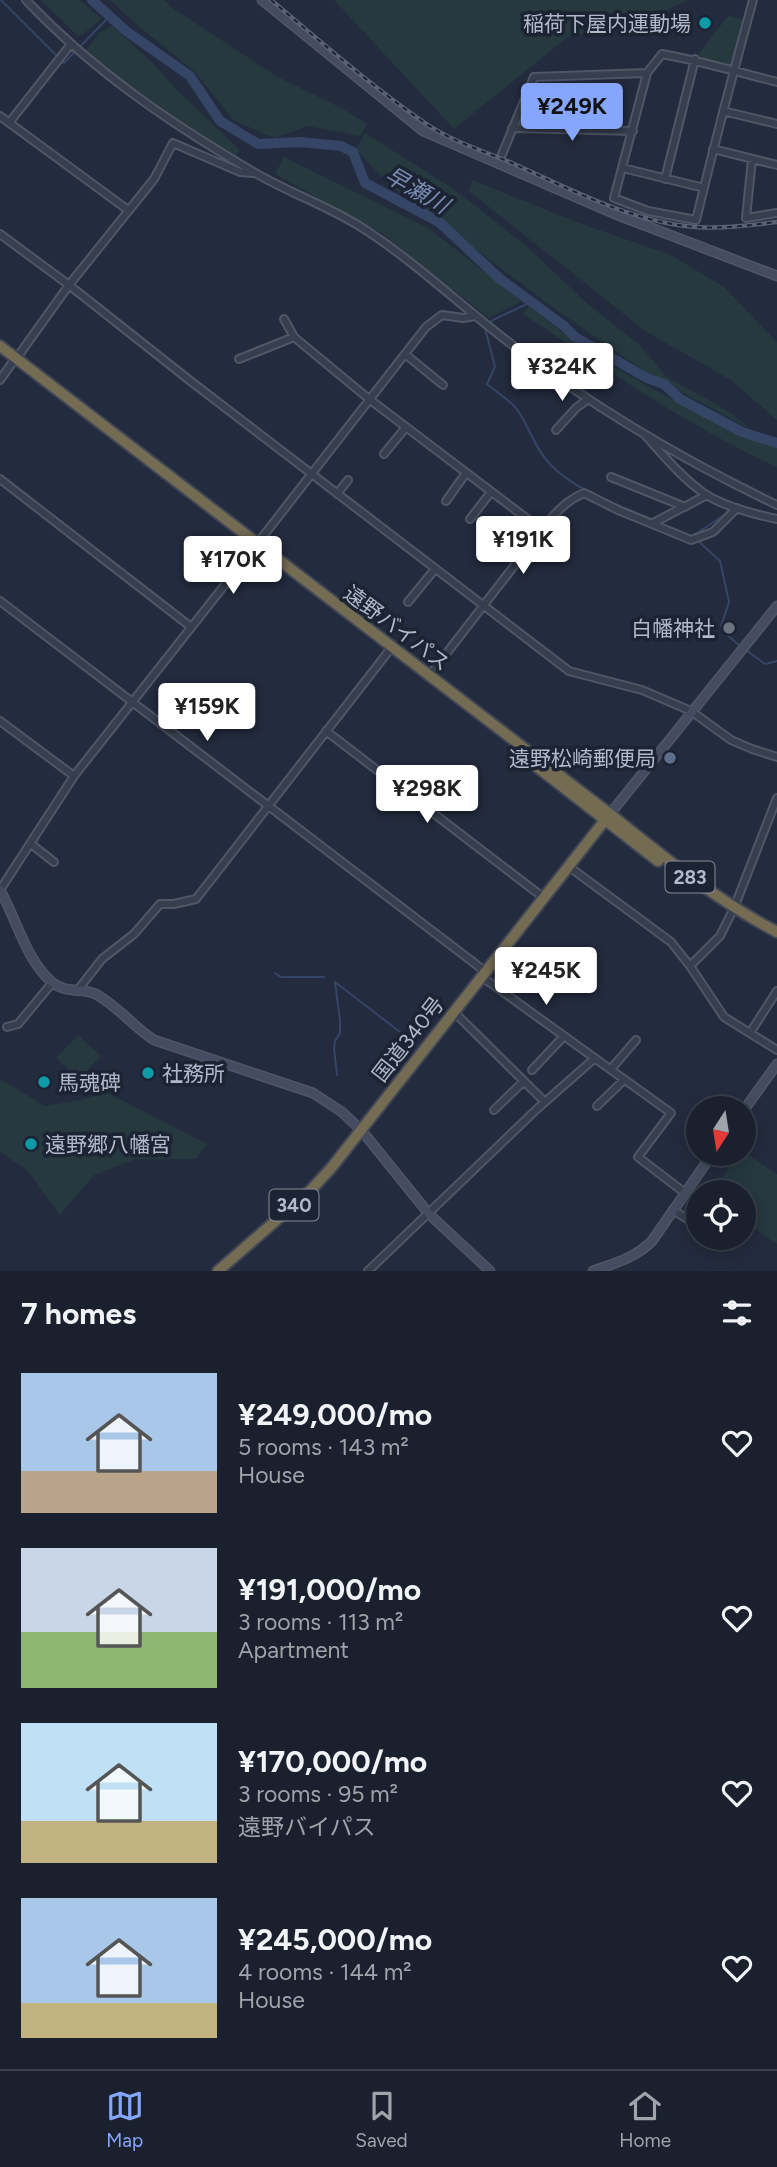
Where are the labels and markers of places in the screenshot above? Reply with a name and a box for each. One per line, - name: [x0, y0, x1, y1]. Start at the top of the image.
- place label: 稲荷下屋内運動場: [523, 11, 691, 36]
- marker: 稲荷下屋内運動場: [697, 15, 713, 31]
- pin: ¥249K: [523, 83, 621, 143]
- pin: ¥324K: [513, 344, 611, 403]
- pin: ¥191K: [474, 516, 572, 576]
- pin: ¥170K: [184, 536, 282, 596]
- place label: 白幡神社: [631, 616, 715, 641]
- marker: 白幡神社: [721, 620, 737, 636]
- pin: ¥159K: [158, 684, 256, 743]
- place label: 遠野松崎郵便局: [509, 746, 656, 771]
- marker: 遠野松崎郵便局: [662, 750, 678, 766]
- pin: ¥298K: [378, 766, 476, 825]
- pin: ¥245K: [497, 948, 595, 1007]
- place label: 社務所: [162, 1061, 225, 1086]
- marker: 社務所: [140, 1065, 156, 1081]
- place label: 馬魂碑: [58, 1070, 121, 1095]
- marker: 馬魂碑: [36, 1074, 52, 1090]
- place label: 遠野郷八幡宮: [45, 1132, 171, 1157]
- marker: 遠野郷八幡宮: [23, 1136, 39, 1152]

